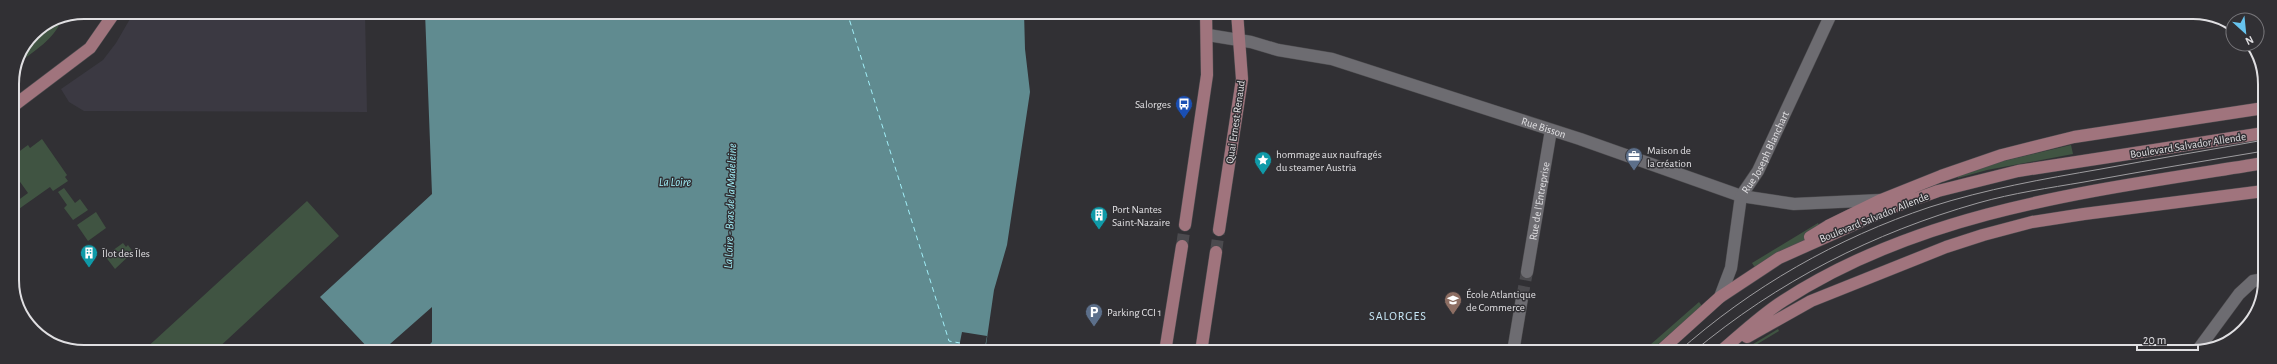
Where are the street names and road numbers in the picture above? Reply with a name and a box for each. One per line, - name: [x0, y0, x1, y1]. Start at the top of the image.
- street label: Quai Ernest Renaud: [1224, 79, 1247, 164]
- street label: Rue Joseph Blanchart: [1740, 109, 1791, 195]
- street label: Rue Bisson: [1520, 115, 1567, 140]
- street label: Boulevard Salvador Allende: [2129, 131, 2247, 160]
- street label: Rue de l'Entreprise: [1527, 161, 1552, 241]
- street label: Boulevard Salvador Allende: [1818, 190, 1931, 244]

